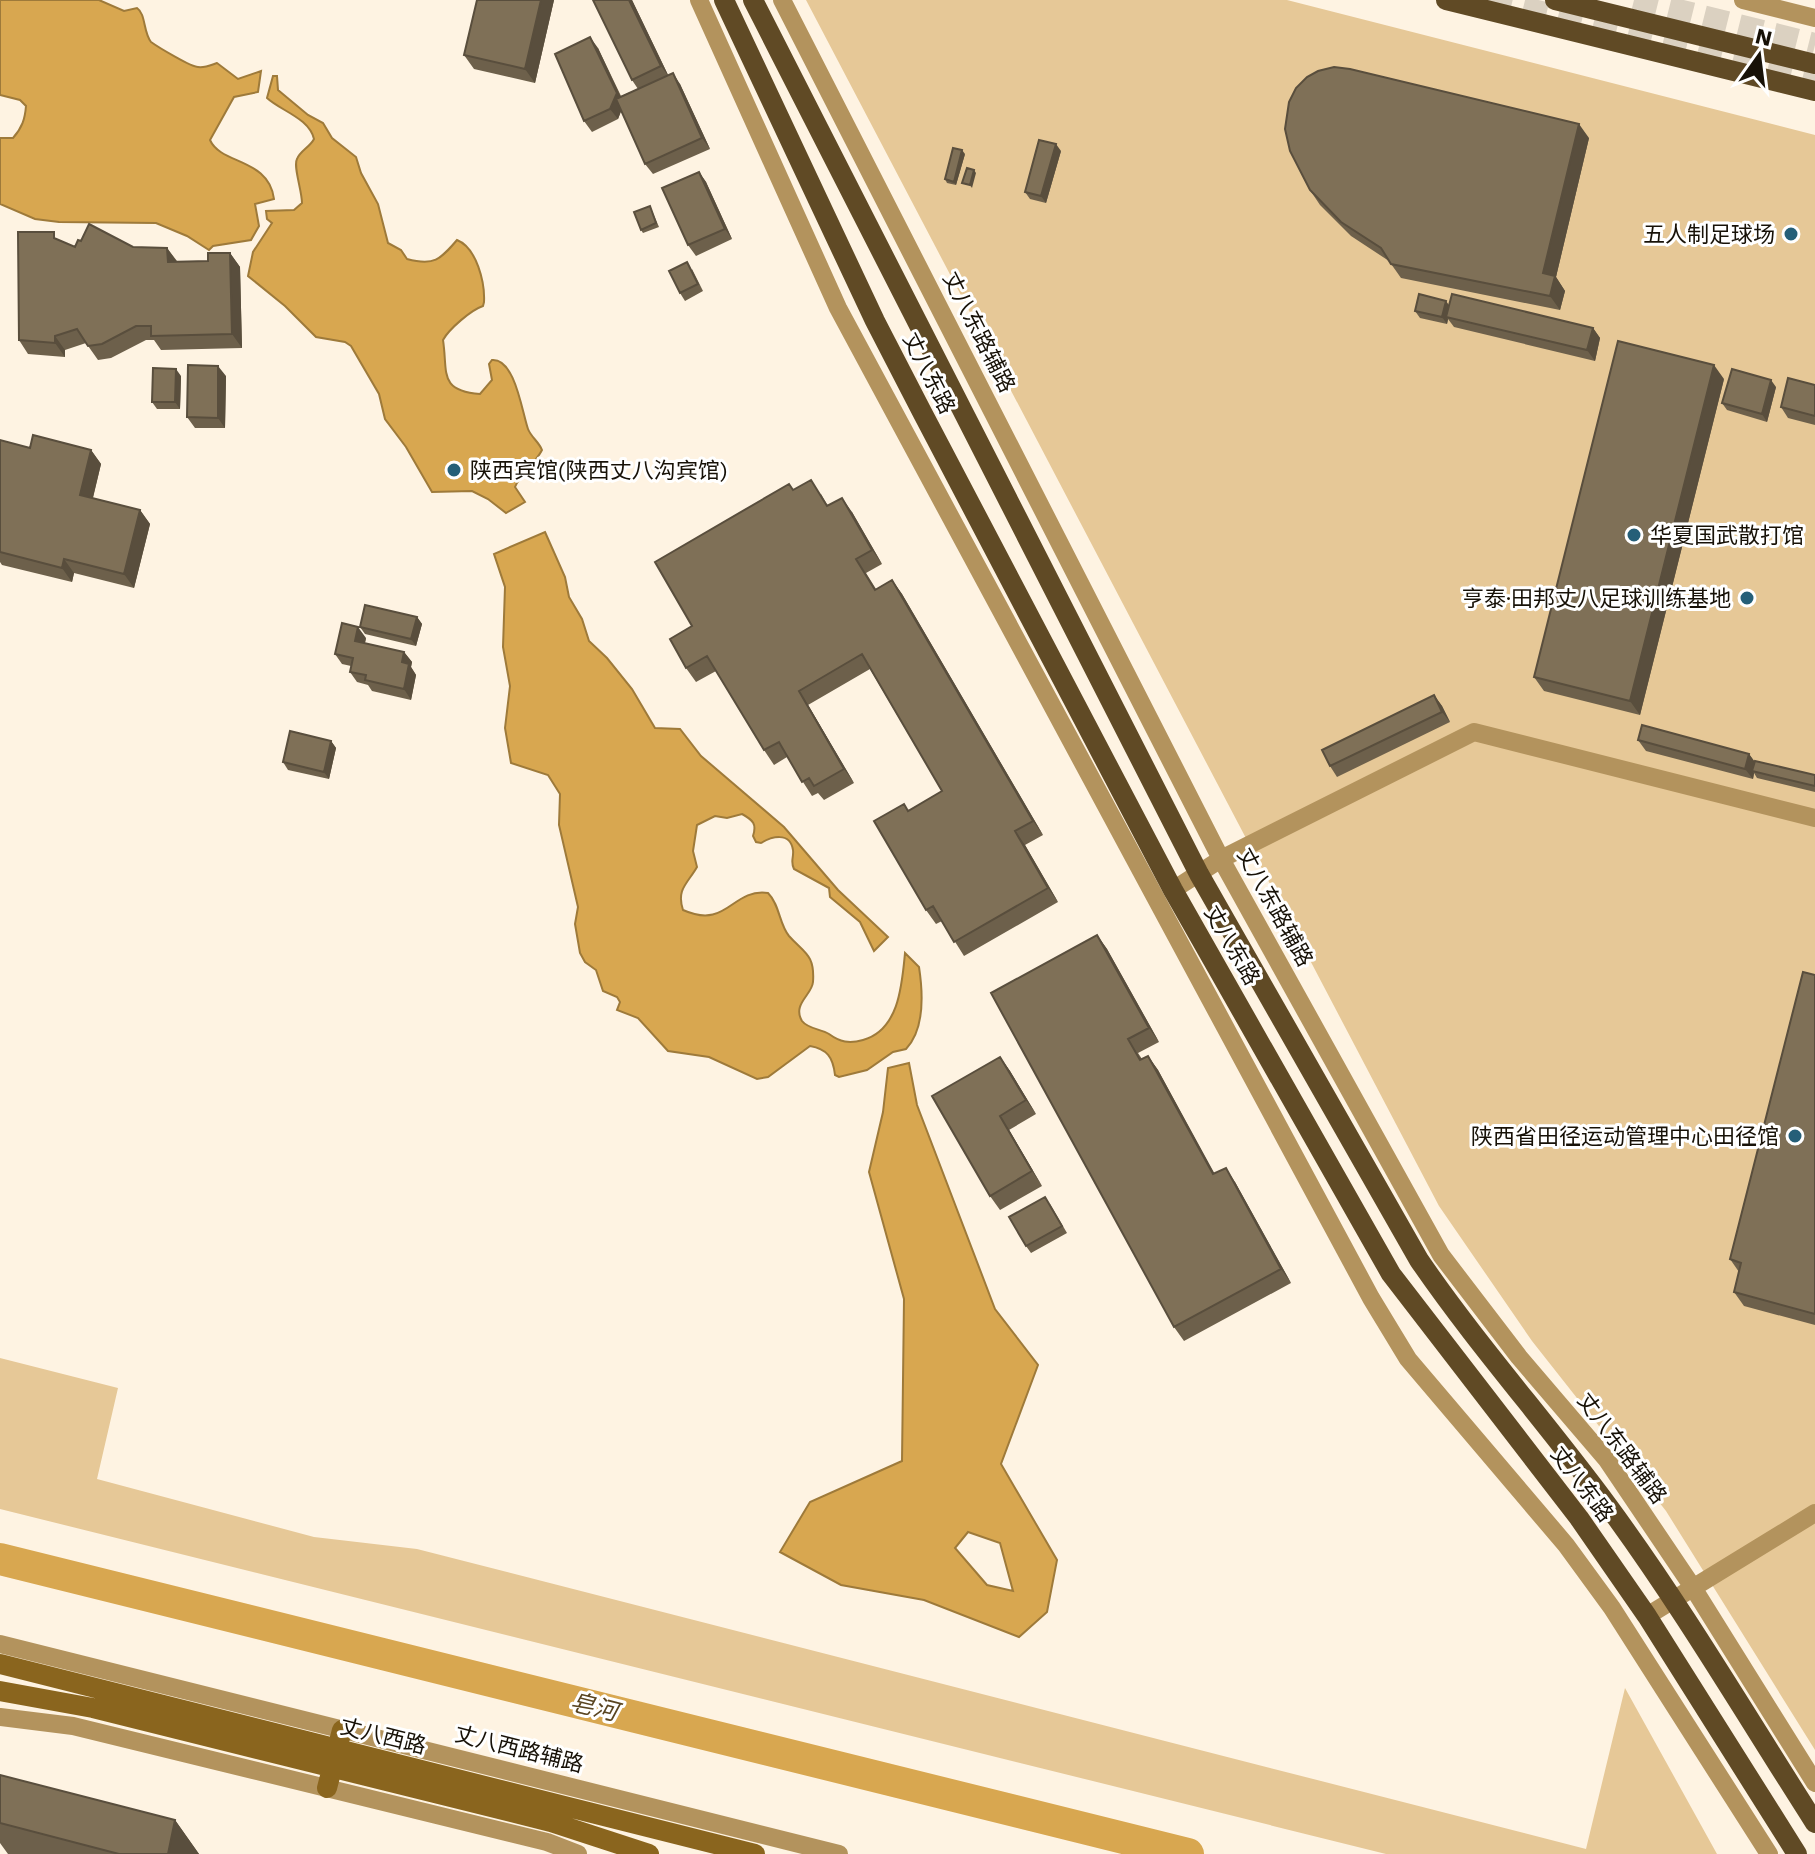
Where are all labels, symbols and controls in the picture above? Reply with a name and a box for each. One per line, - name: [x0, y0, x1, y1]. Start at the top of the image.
- north arrow: [1719, 16, 1799, 96]
- text: N: [1753, 23, 1775, 51]
- place label: 五人制足球场: [1643, 222, 1775, 247]
- marker: 五人制足球场: [1782, 225, 1800, 243]
- street label: 丈八东路辅路: [938, 268, 1020, 396]
- street label: 丈八东路: [898, 328, 960, 418]
- place label: 陕西宾馆(陕西丈八沟宾馆): [470, 458, 727, 483]
- marker: 陕西宾馆(陕西丈八沟宾馆): [445, 461, 463, 479]
- place label: 华夏国武散打馆: [1650, 523, 1804, 548]
- marker: 华夏国武散打馆: [1625, 526, 1643, 544]
- place label: 亨泰·田邦丈八足球训练基地: [1462, 586, 1731, 611]
- marker: 亨泰·田邦丈八足球训练基地: [1738, 589, 1756, 607]
- street label: 丈八东路辅路: [1231, 843, 1319, 971]
- street label: 丈八东路: [1199, 900, 1265, 990]
- place label: 陕西省田径运动管理中心田径馆: [1471, 1124, 1779, 1149]
- marker: 陕西省田径运动管理中心田径馆: [1786, 1127, 1804, 1145]
- street label: 丈八东路辅路: [1572, 1387, 1672, 1509]
- street label: 丈八东路: [1545, 1441, 1619, 1527]
- water label: 皂河: [567, 1688, 625, 1727]
- street label: 丈八西路: [337, 1713, 429, 1759]
- street label: 丈八西路辅路: [452, 1721, 586, 1777]

